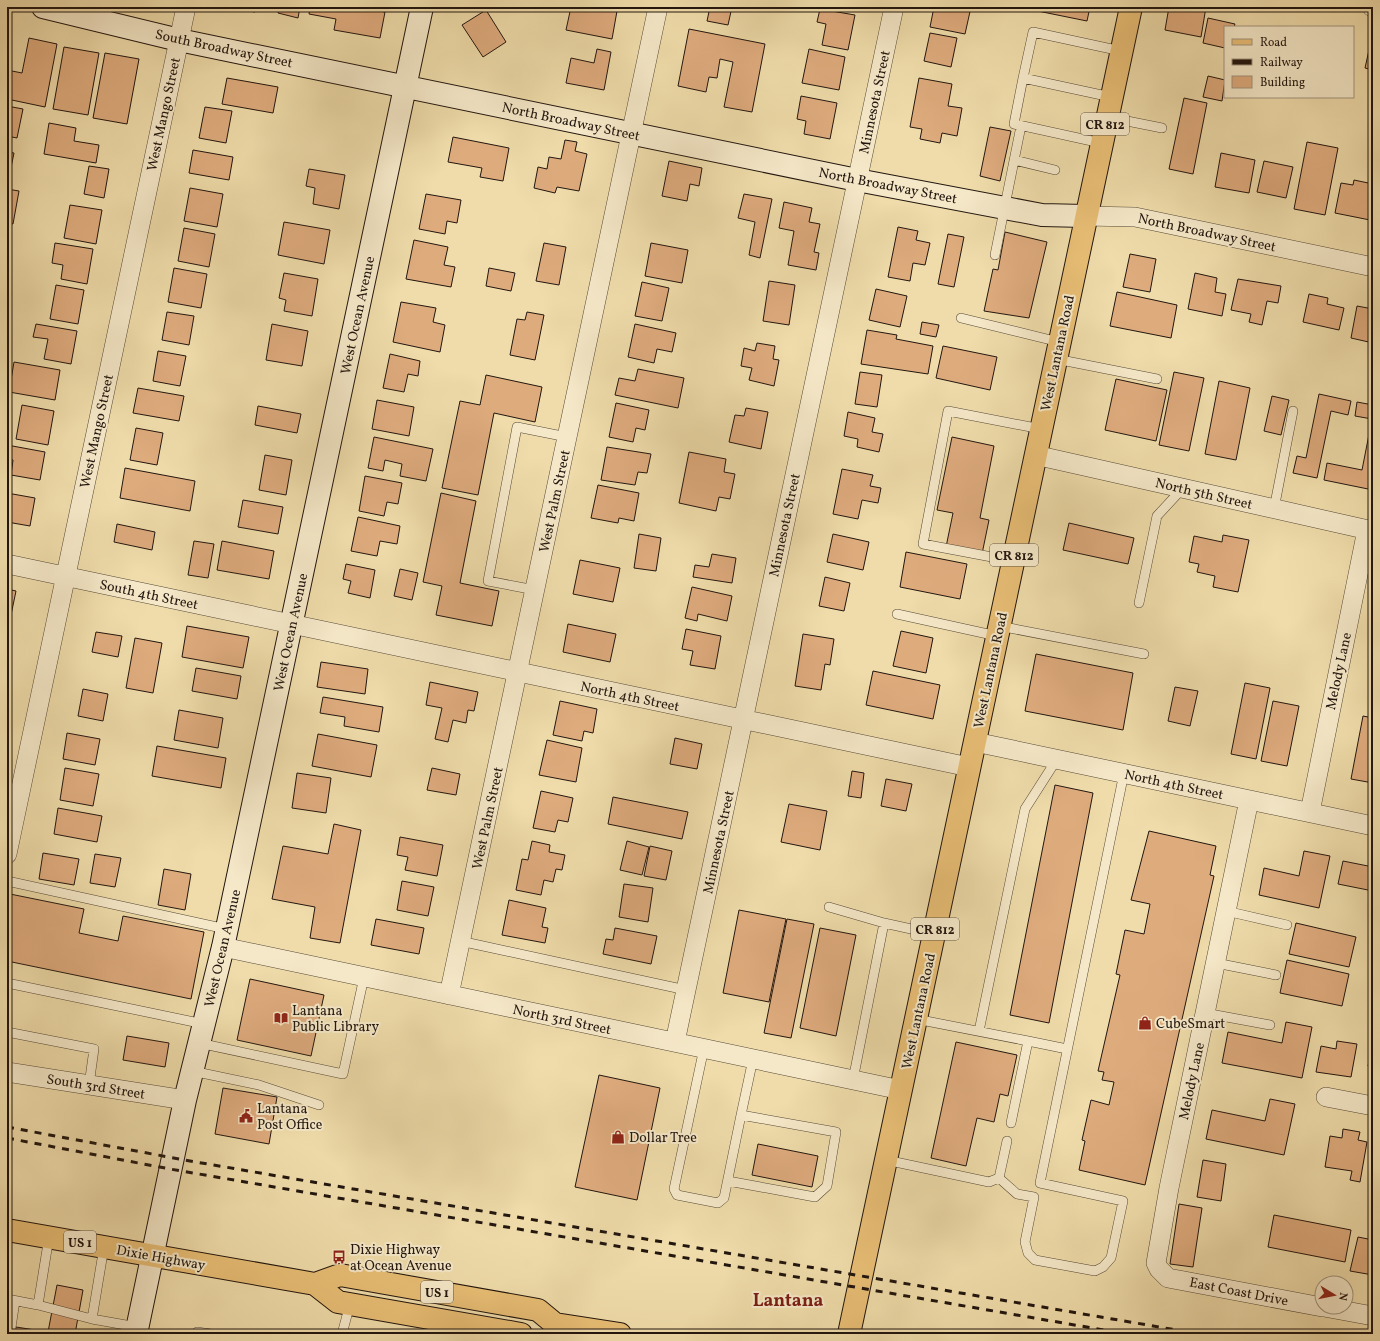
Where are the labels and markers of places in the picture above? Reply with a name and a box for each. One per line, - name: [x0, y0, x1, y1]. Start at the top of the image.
- place label: Lantana Public Library: [292, 1002, 379, 1037]
- library icon: Lantana Public Library: [273, 1010, 289, 1026]
- shop icon: CubeSmart: [1137, 1015, 1153, 1031]
- place label: CubeSmart: [1156, 1015, 1225, 1034]
- place label: Lantana Post Office: [257, 1100, 323, 1135]
- public building icon: Lantana Post Office: [238, 1108, 254, 1124]
- shop icon: Dollar Tree: [610, 1129, 626, 1145]
- place label: Dollar Tree: [629, 1129, 697, 1148]
- place label: Dixie Highway at Ocean Avenue: [350, 1241, 452, 1276]
- bus stop icon: Dixie Highway at Ocean Avenue: [331, 1249, 347, 1265]

